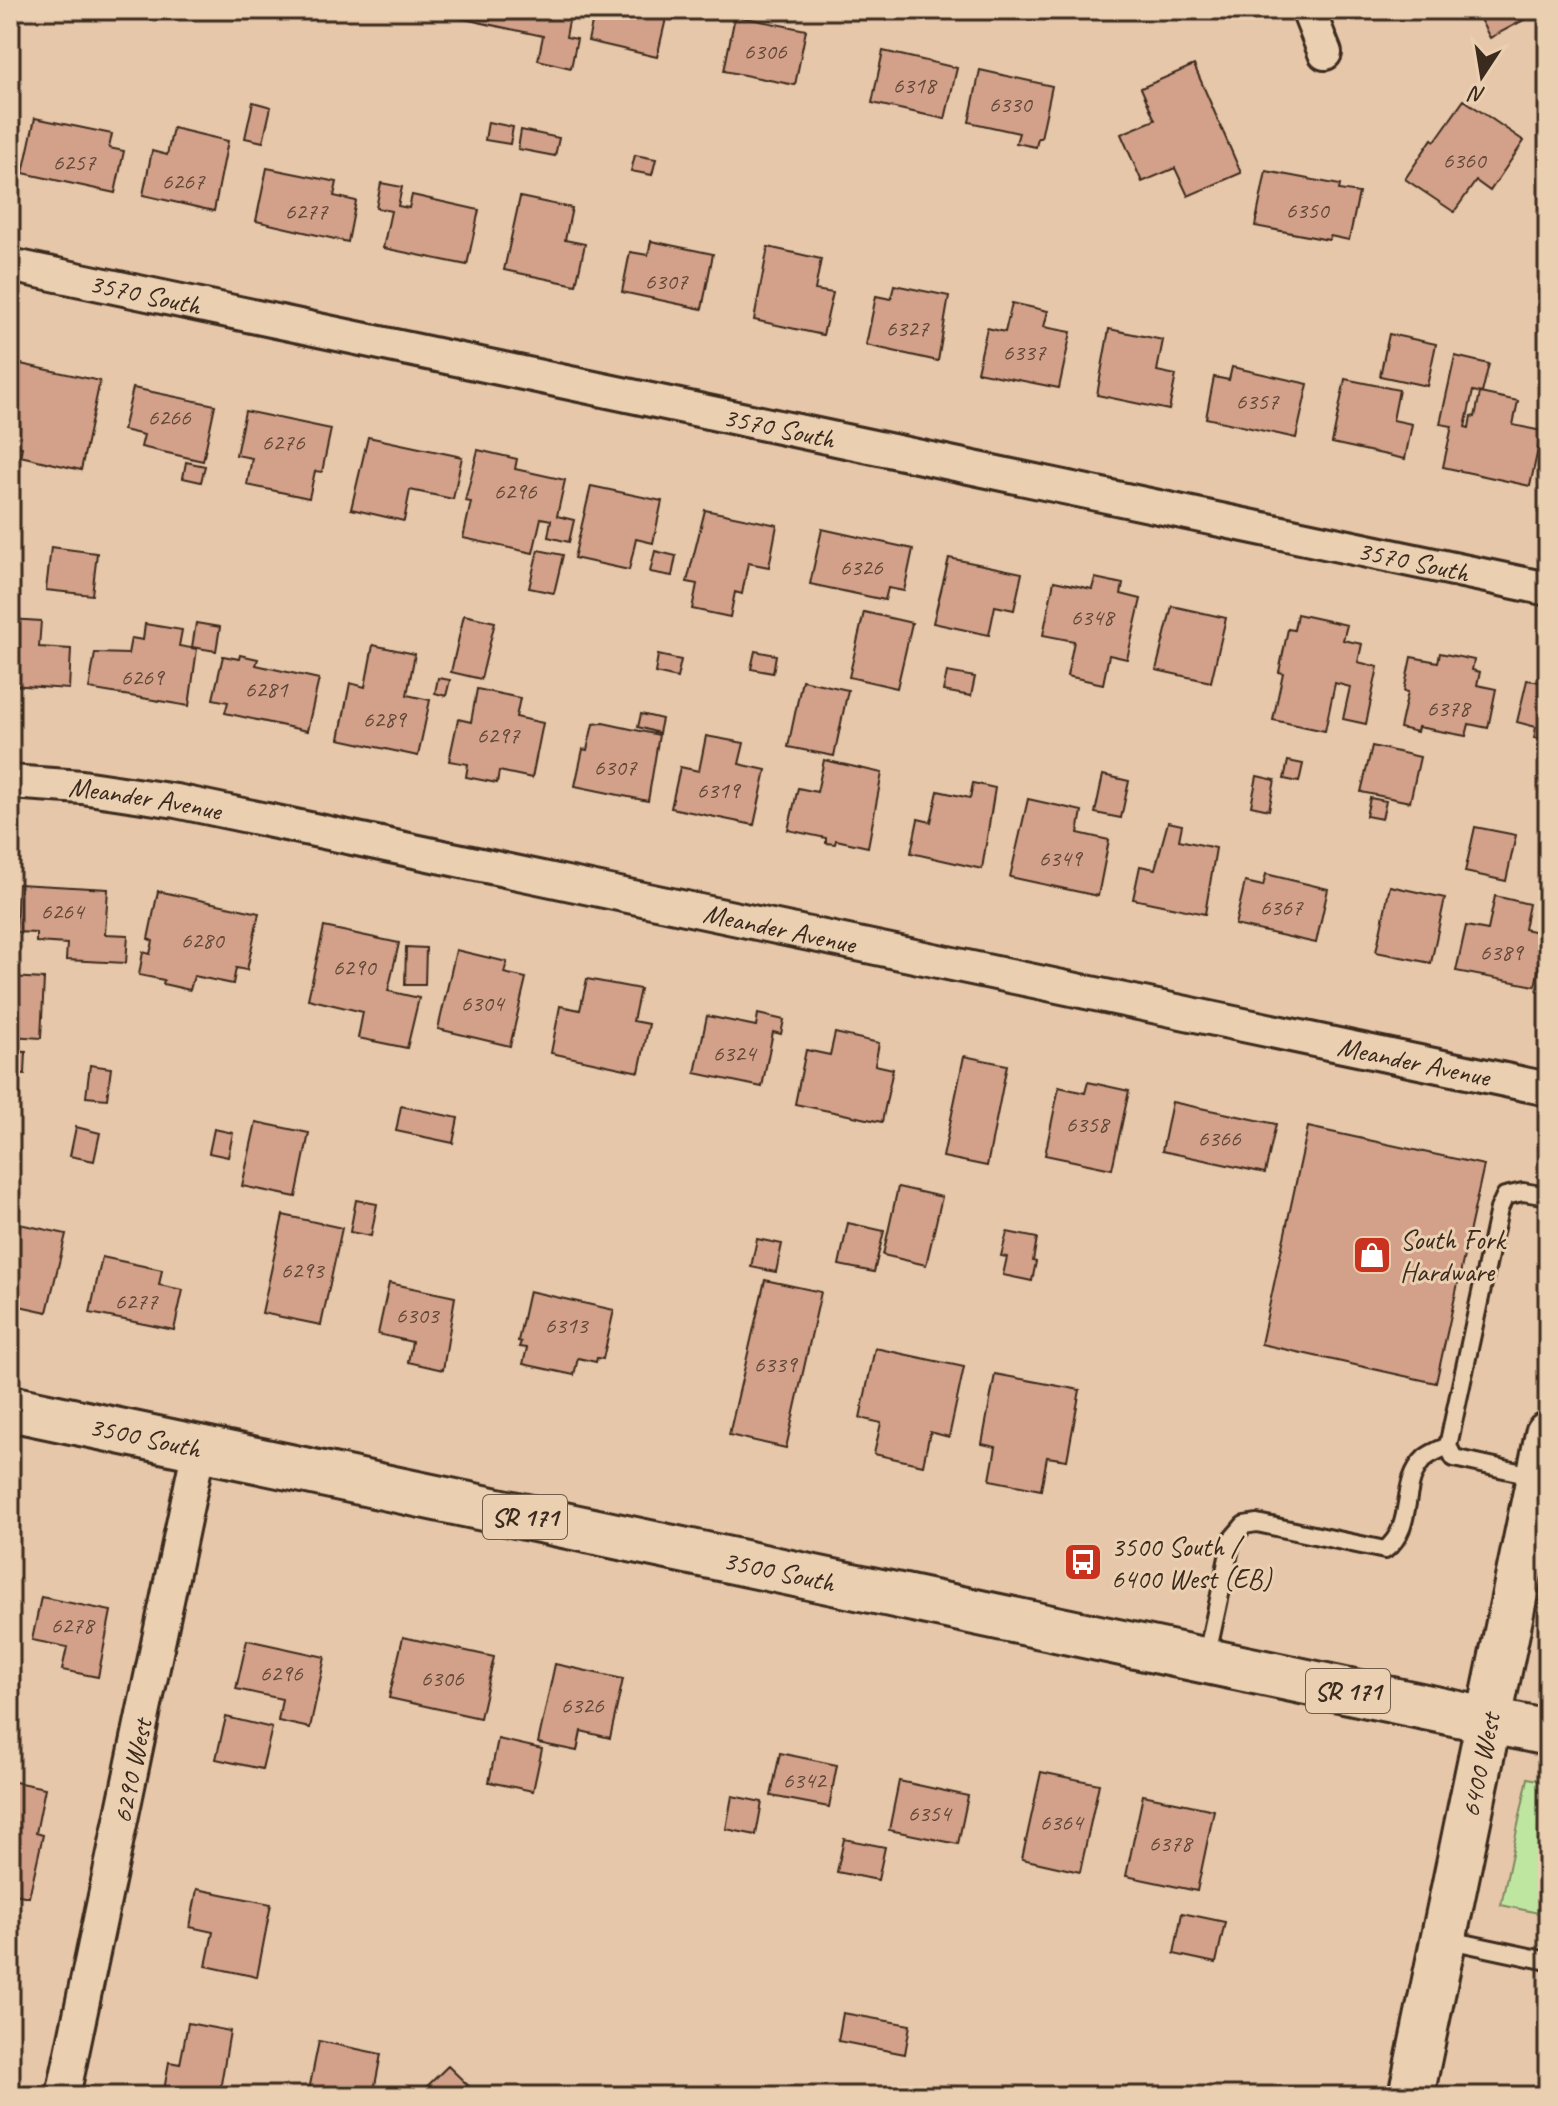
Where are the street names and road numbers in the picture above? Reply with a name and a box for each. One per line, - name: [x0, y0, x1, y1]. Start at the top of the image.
- street label: 3570 South: [86, 265, 205, 323]
- street label: 3570 South: [720, 399, 839, 457]
- street label: 3570 South: [1354, 532, 1473, 590]
- street label: Meander Avenue: [67, 769, 226, 828]
- street label: Meander Avenue: [700, 895, 861, 962]
- street label: Meander Avenue: [1334, 1028, 1495, 1095]
- street label: 3500 South: [86, 1408, 205, 1466]
- road number: SR 171: [483, 1495, 567, 1539]
- street label: 3500 South: [720, 1542, 839, 1600]
- road number: SR 171: [1306, 1669, 1390, 1713]
- street label: 6400 West: [1452, 1707, 1508, 1820]
- street label: 6290 West: [104, 1713, 160, 1826]

